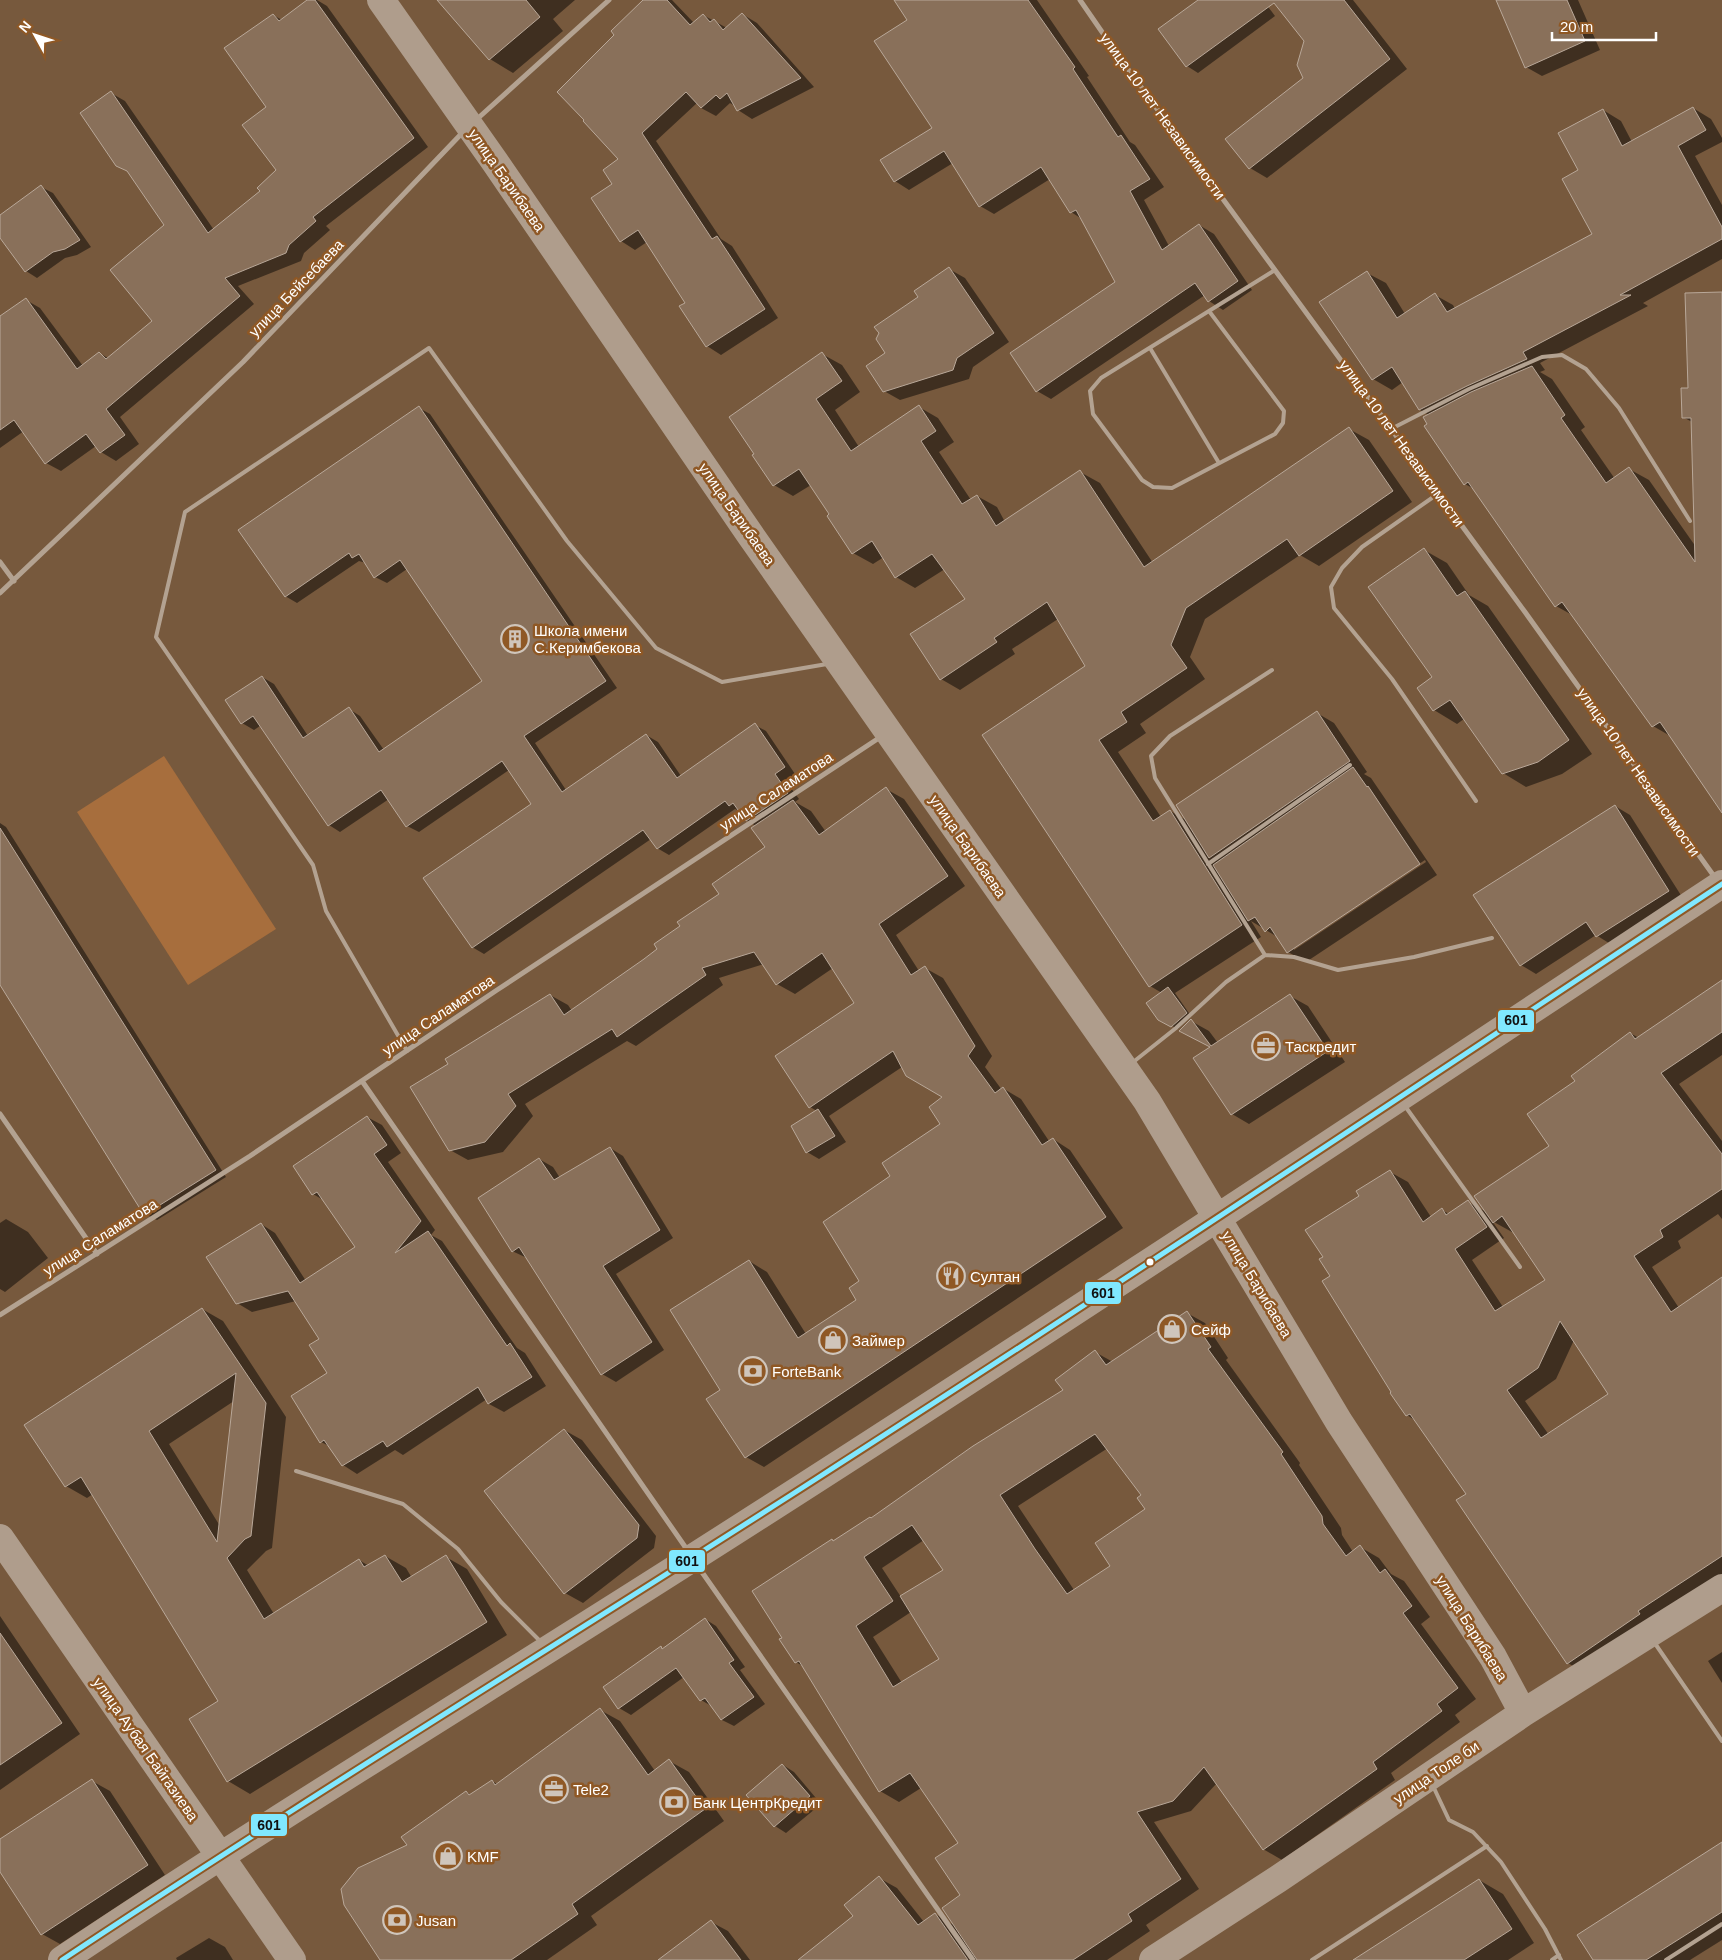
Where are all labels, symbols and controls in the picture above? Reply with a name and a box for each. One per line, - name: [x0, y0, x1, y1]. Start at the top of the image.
- north arrow: [10, 10, 60, 60]
- scale bar: [1552, 10, 1656, 42]
- text: N: [16, 18, 34, 36]
- text: 20 m: [1560, 18, 1593, 35]
- street label: улица 10 лет Независимости: [1097, 29, 1229, 203]
- street label: улица Барибаева: [465, 125, 549, 235]
- street label: улица Бейсебаева: [245, 235, 347, 340]
- street label: улица 10 лет Независимости: [1336, 356, 1468, 530]
- street label: улица Барибаева: [695, 459, 779, 569]
- place label: Школа имени С.Керимбекова: [534, 622, 642, 656]
- building icon: Школа имени С.Керимбекова: [500, 624, 530, 654]
- street label: улица 10 лет Независимости: [1574, 685, 1704, 859]
- street label: улица Саламатова: [716, 748, 836, 834]
- street label: улица Барибаева: [926, 791, 1010, 901]
- street label: улица Саламатова: [379, 971, 498, 1059]
- line badge: 601: [1497, 1009, 1535, 1033]
- text: 601: [1504, 1012, 1528, 1028]
- office icon: Таскредит: [1251, 1031, 1281, 1061]
- place label: Таскредит: [1285, 1038, 1356, 1055]
- street label: улица Саламатова: [40, 1195, 161, 1279]
- street label: улица Барибаева: [1218, 1228, 1296, 1341]
- unlabelled marker: [1145, 1257, 1155, 1267]
- restaurant icon: Султан: [936, 1261, 966, 1291]
- place label: Султан: [970, 1268, 1020, 1285]
- line badge: 601: [1084, 1281, 1122, 1305]
- text: 601: [1091, 1285, 1115, 1301]
- shop icon: Сейф: [1157, 1314, 1187, 1344]
- place label: Сейф: [1191, 1321, 1231, 1338]
- shop icon: Займер: [818, 1325, 848, 1355]
- place label: Займер: [852, 1332, 905, 1349]
- bank icon: ForteBank: [738, 1356, 768, 1386]
- place label: ForteBank: [772, 1363, 842, 1380]
- line badge: 601: [668, 1549, 706, 1573]
- text: 601: [675, 1553, 699, 1569]
- street label: улица Барибаева: [1433, 1572, 1512, 1685]
- street label: улица Аубая Байгазиева: [90, 1674, 202, 1825]
- street label: улица Толе би: [1390, 1737, 1482, 1807]
- office icon: Tele2: [539, 1774, 569, 1804]
- place label: Tele2: [573, 1781, 609, 1798]
- bank icon: Банк ЦентрКредит: [659, 1787, 689, 1817]
- place label: Банк ЦентрКредит: [693, 1794, 822, 1811]
- line badge: 601: [250, 1813, 288, 1837]
- text: 601: [257, 1817, 281, 1833]
- shop icon: KMF: [433, 1841, 463, 1871]
- place label: KMF: [467, 1848, 499, 1865]
- bank icon: Jusan: [382, 1905, 412, 1935]
- place label: Jusan: [416, 1912, 456, 1929]

